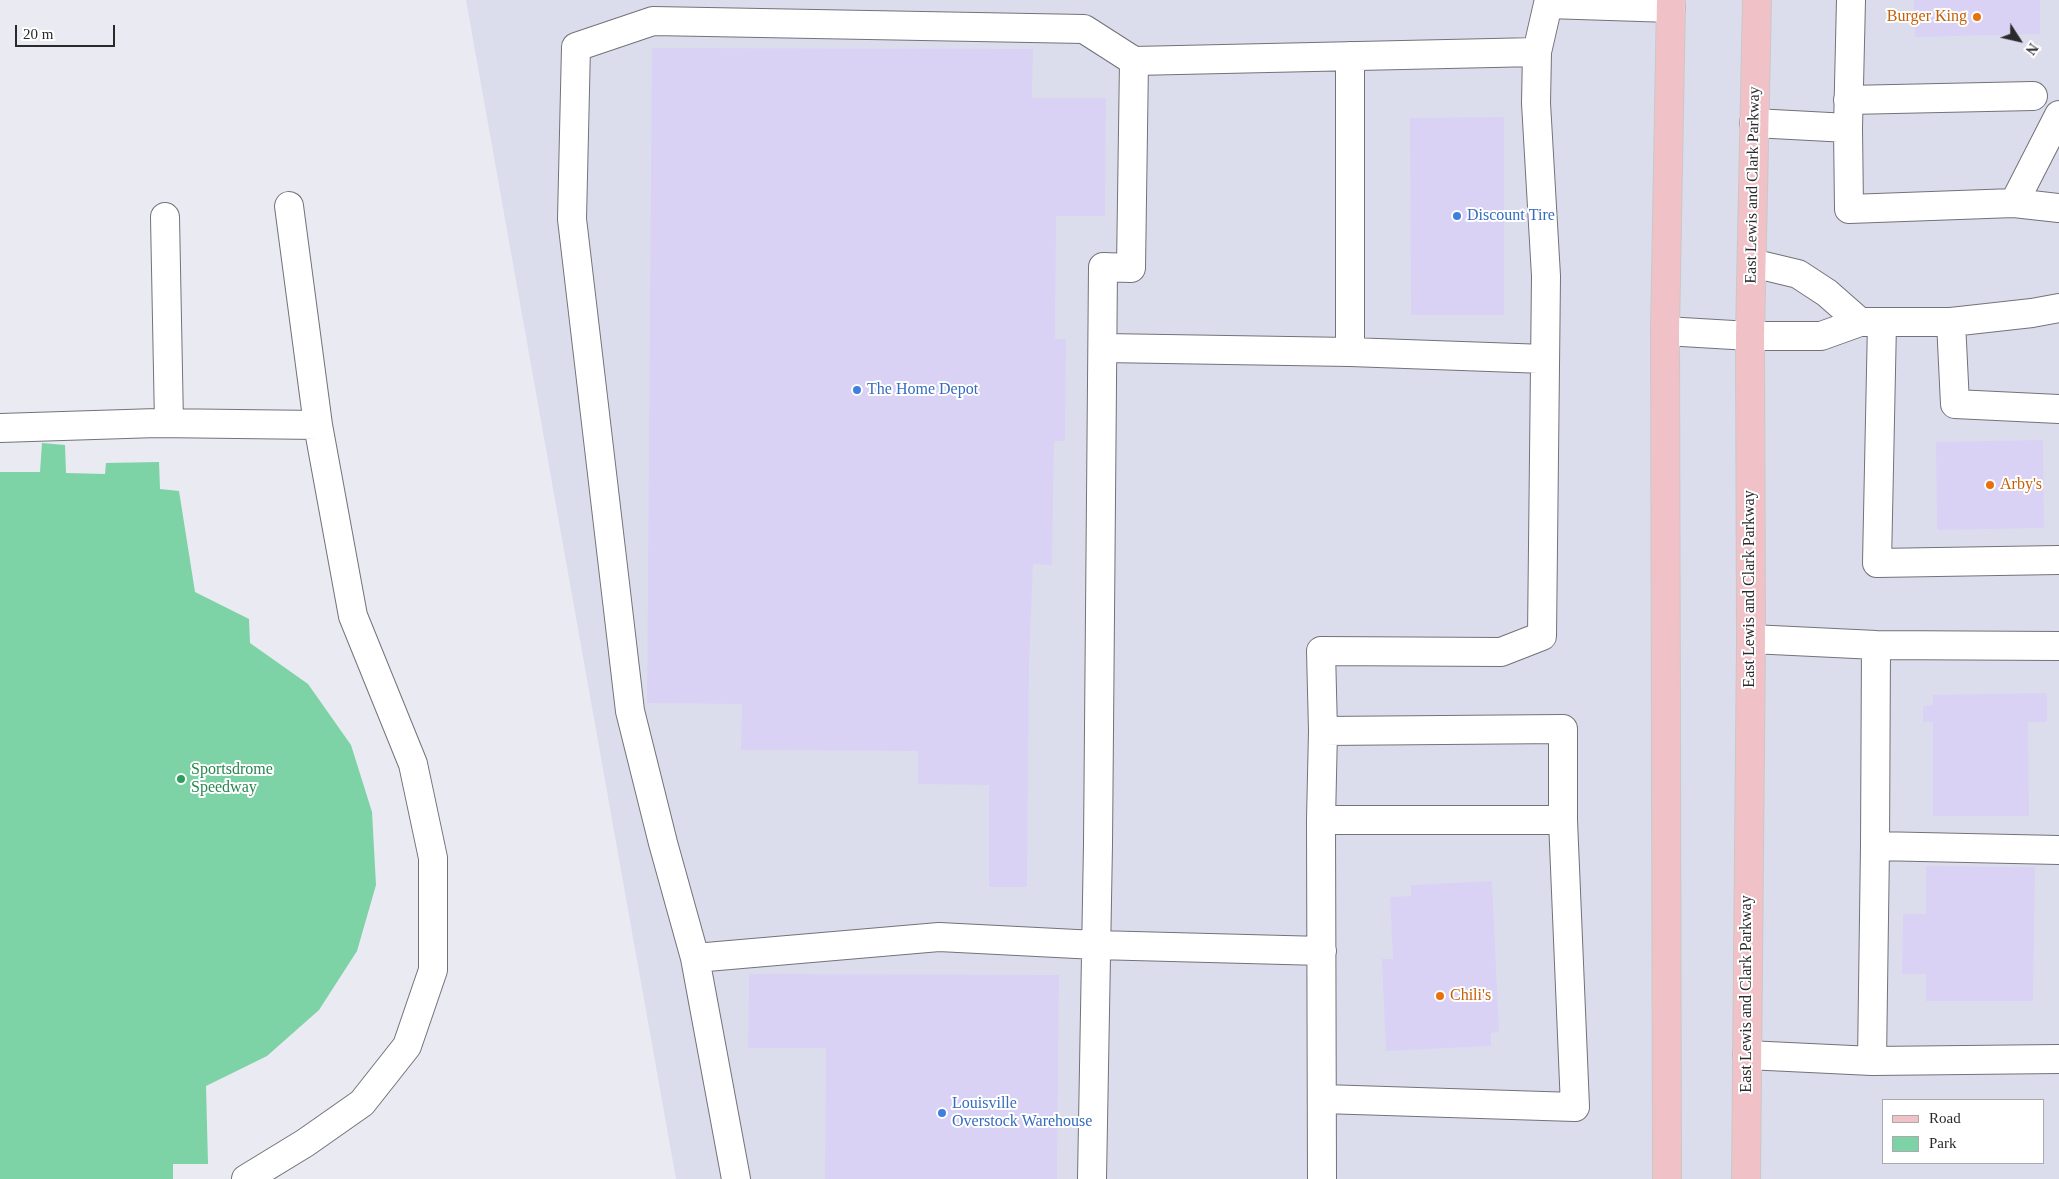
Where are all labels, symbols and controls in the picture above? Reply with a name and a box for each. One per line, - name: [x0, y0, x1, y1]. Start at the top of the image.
- place label: Burger King: [1887, 7, 1967, 27]
- marker: Burger King: [1971, 11, 1983, 23]
- scale bar: [18, 15, 118, 47]
- north arrow: [1994, 15, 2044, 65]
- text: 20 m: [23, 26, 53, 42]
- text: N: [2023, 40, 2041, 57]
- street label: East Lewis and Clark Parkway: [1742, 86, 1764, 284]
- place label: Discount Tire: [1467, 206, 1555, 226]
- marker: Discount Tire: [1451, 210, 1463, 222]
- place label: The Home Depot: [867, 380, 978, 400]
- marker: The Home Depot: [851, 384, 863, 396]
- place label: Arby's: [2000, 475, 2042, 495]
- marker: Arby's: [1984, 479, 1996, 491]
- street label: East Lewis and Clark Parkway: [1740, 490, 1760, 688]
- place label: Sportsdrome Speedway: [191, 760, 273, 798]
- marker: Sportsdrome Speedway: [175, 773, 187, 785]
- street label: East Lewis and Clark Parkway: [1737, 895, 1757, 1093]
- place label: Chili's: [1450, 986, 1491, 1006]
- marker: Chili's: [1434, 990, 1446, 1002]
- place label: Louisville Overstock Warehouse: [952, 1094, 1092, 1132]
- legend: [1882, 1099, 2044, 1164]
- marker: Louisville Overstock Warehouse: [936, 1107, 948, 1119]
- text: Road: [1929, 1110, 1961, 1126]
- text: Park: [1929, 1135, 1957, 1151]

